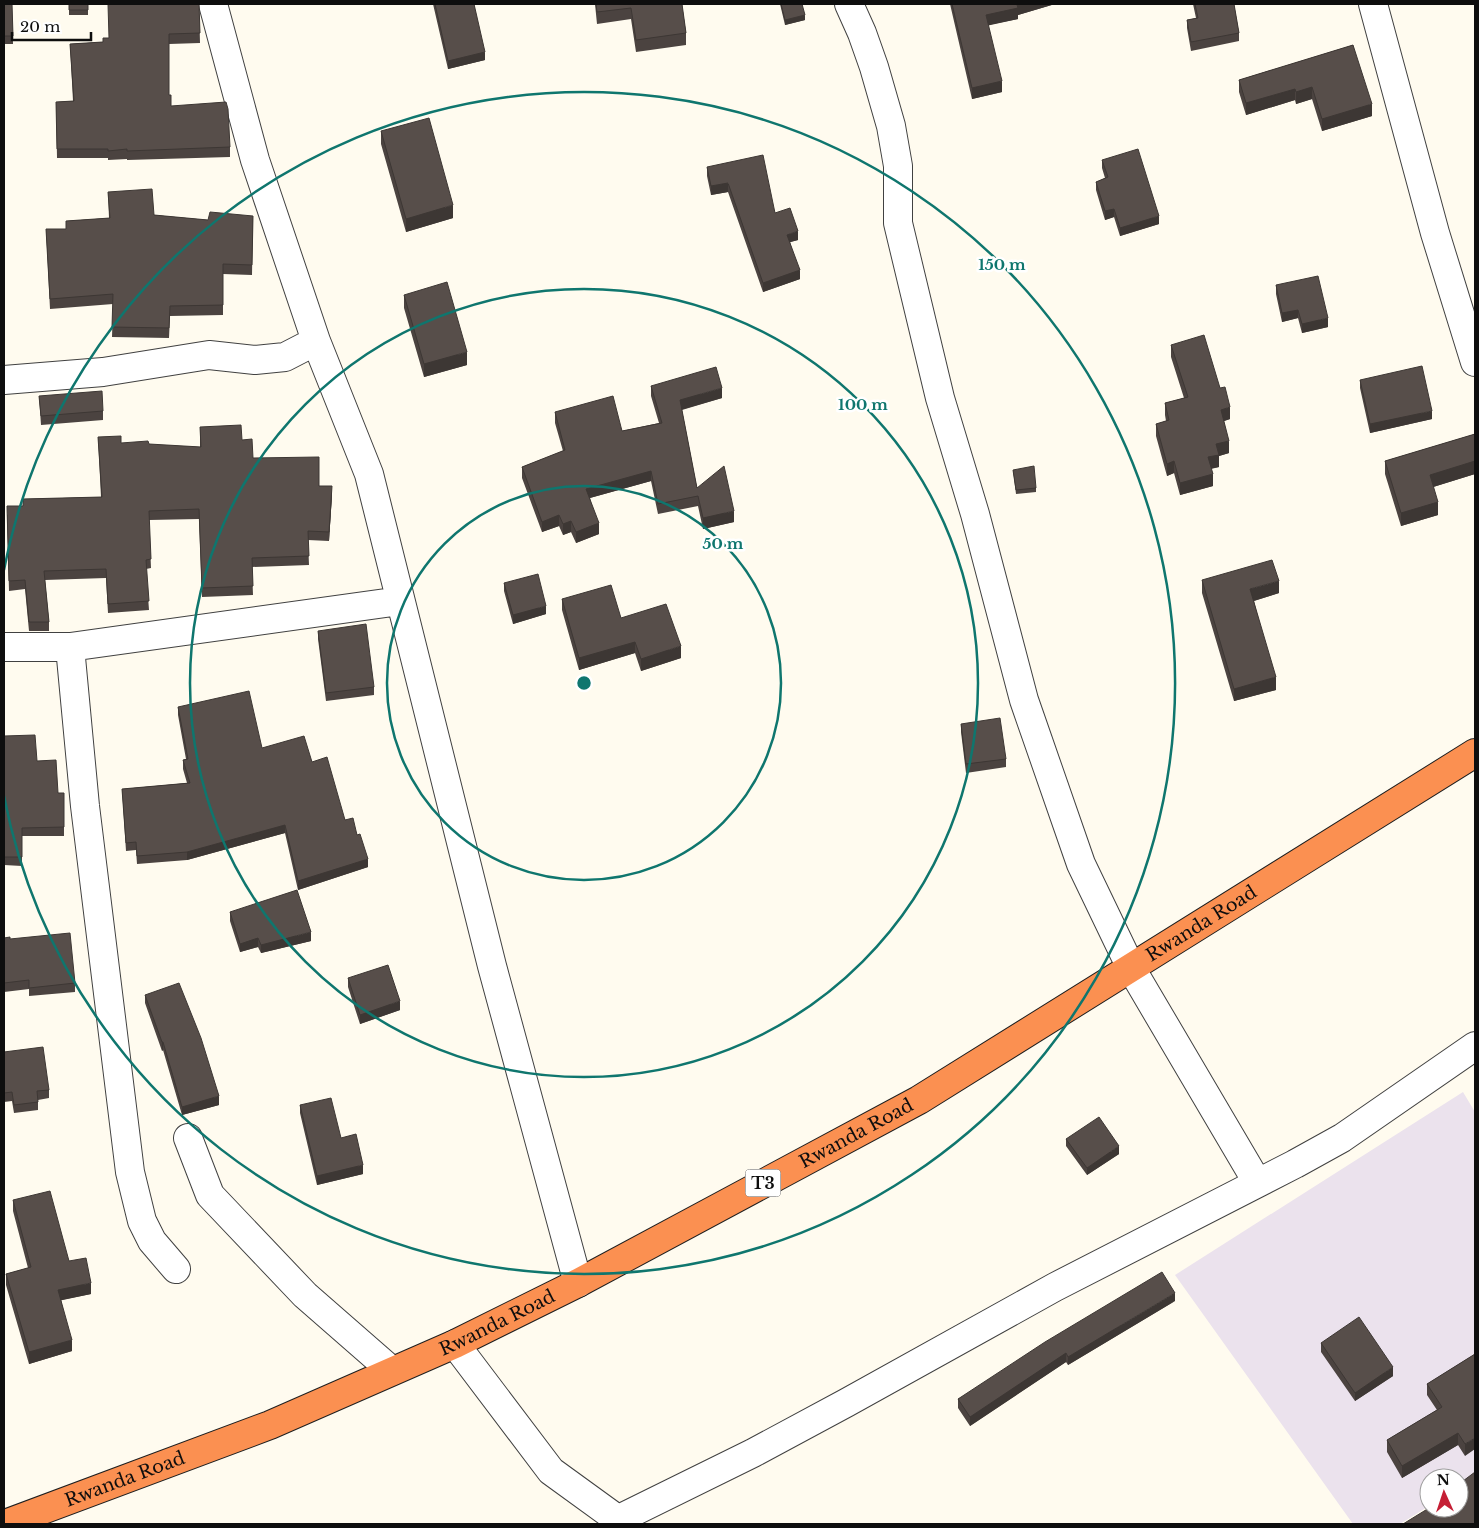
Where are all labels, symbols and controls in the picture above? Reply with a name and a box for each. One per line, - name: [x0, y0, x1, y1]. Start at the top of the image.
- scale bar: [12, 10, 91, 42]
- text: 20 m: [20, 17, 60, 36]
- text: 150 m: [978, 255, 1026, 274]
- text: 100 m: [838, 395, 888, 414]
- text: 50 m: [703, 534, 744, 553]
- centre of rings: [575, 674, 593, 692]
- street label: Rwanda Road: [1142, 881, 1261, 967]
- street label: Rwanda Road: [795, 1094, 917, 1173]
- road number: T3: [746, 1170, 780, 1196]
- street label: Rwanda Road: [436, 1285, 559, 1360]
- street label: Rwanda Road: [62, 1447, 188, 1512]
- north arrow: [1419, 1468, 1469, 1518]
- text: N: [1436, 1471, 1450, 1489]

